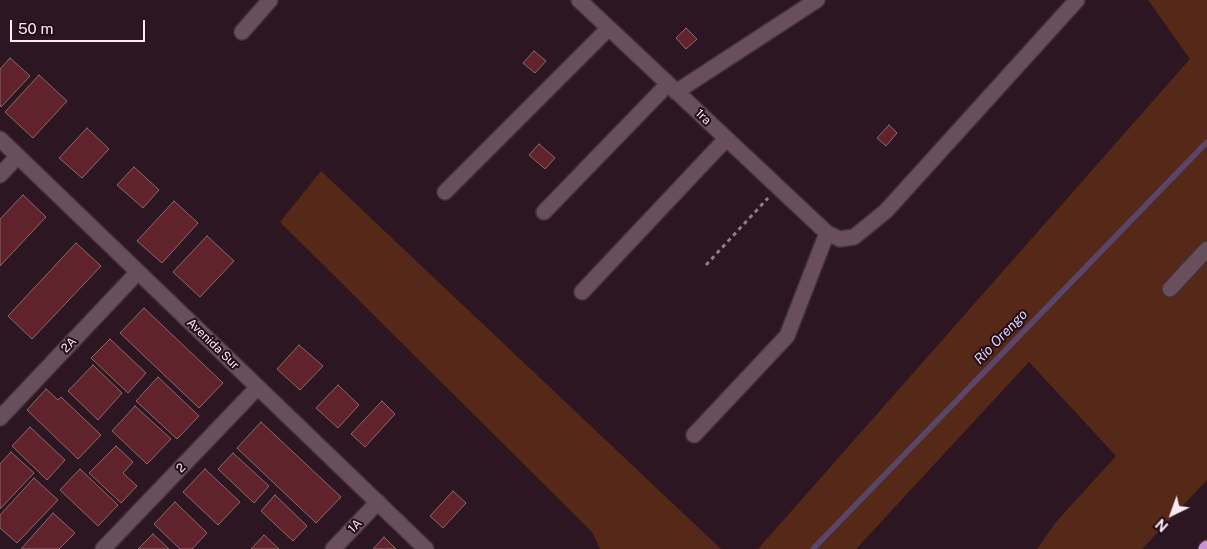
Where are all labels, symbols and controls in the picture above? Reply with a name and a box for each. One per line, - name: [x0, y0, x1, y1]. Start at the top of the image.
- scale bar: [12, 10, 148, 42]
- text: 50 m: [18, 20, 53, 37]
- street label: 1ra: [692, 106, 714, 128]
- water label: Río Orengo: [971, 306, 1031, 368]
- street label: Avenida Sur: [184, 316, 242, 372]
- street label: 2A: [58, 334, 80, 356]
- street label: 2: [173, 460, 189, 476]
- north arrow: [1147, 489, 1197, 539]
- street label: 1A: [345, 516, 365, 536]
- text: N: [1153, 516, 1171, 535]

